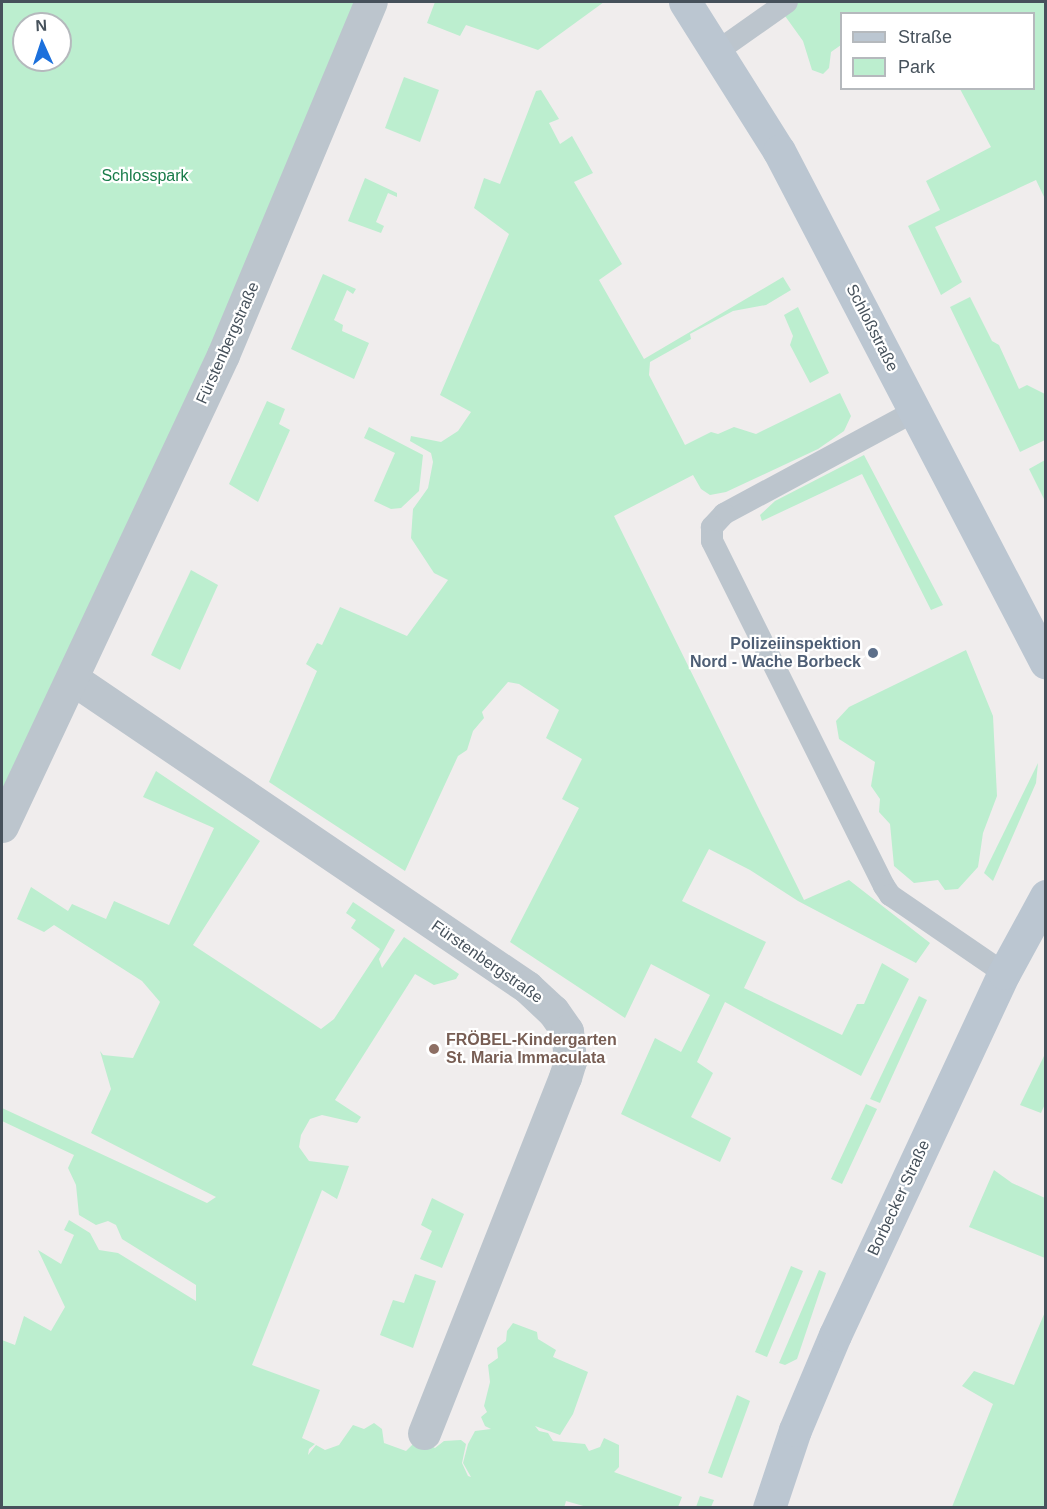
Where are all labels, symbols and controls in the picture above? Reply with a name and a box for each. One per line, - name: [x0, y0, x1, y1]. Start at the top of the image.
- north arrow: [12, 12, 72, 72]
- legend: [840, 12, 1035, 90]
- text: N: [35, 17, 47, 34]
- text: Straße: [898, 27, 952, 47]
- text: Park: [898, 57, 935, 77]
- park label: Schlosspark: [101, 166, 189, 186]
- street label: Fürstenbergstraße: [192, 279, 264, 407]
- street label: Schloßstraße: [842, 281, 902, 375]
- place label: Polizeiinspektion Nord - Wache Borbeck: [690, 634, 861, 672]
- marker: Polizeiinspektion Nord - Wache Borbeck: [866, 646, 880, 660]
- street label: Fürstenbergstraße: [428, 916, 546, 1008]
- place label: FRÖBEL-Kindergarten St. Maria Immaculata: [446, 1030, 617, 1068]
- marker: FRÖBEL-Kindergarten St. Maria Immaculata: [427, 1042, 441, 1056]
- street label: Borbecker Straße: [864, 1137, 934, 1259]

